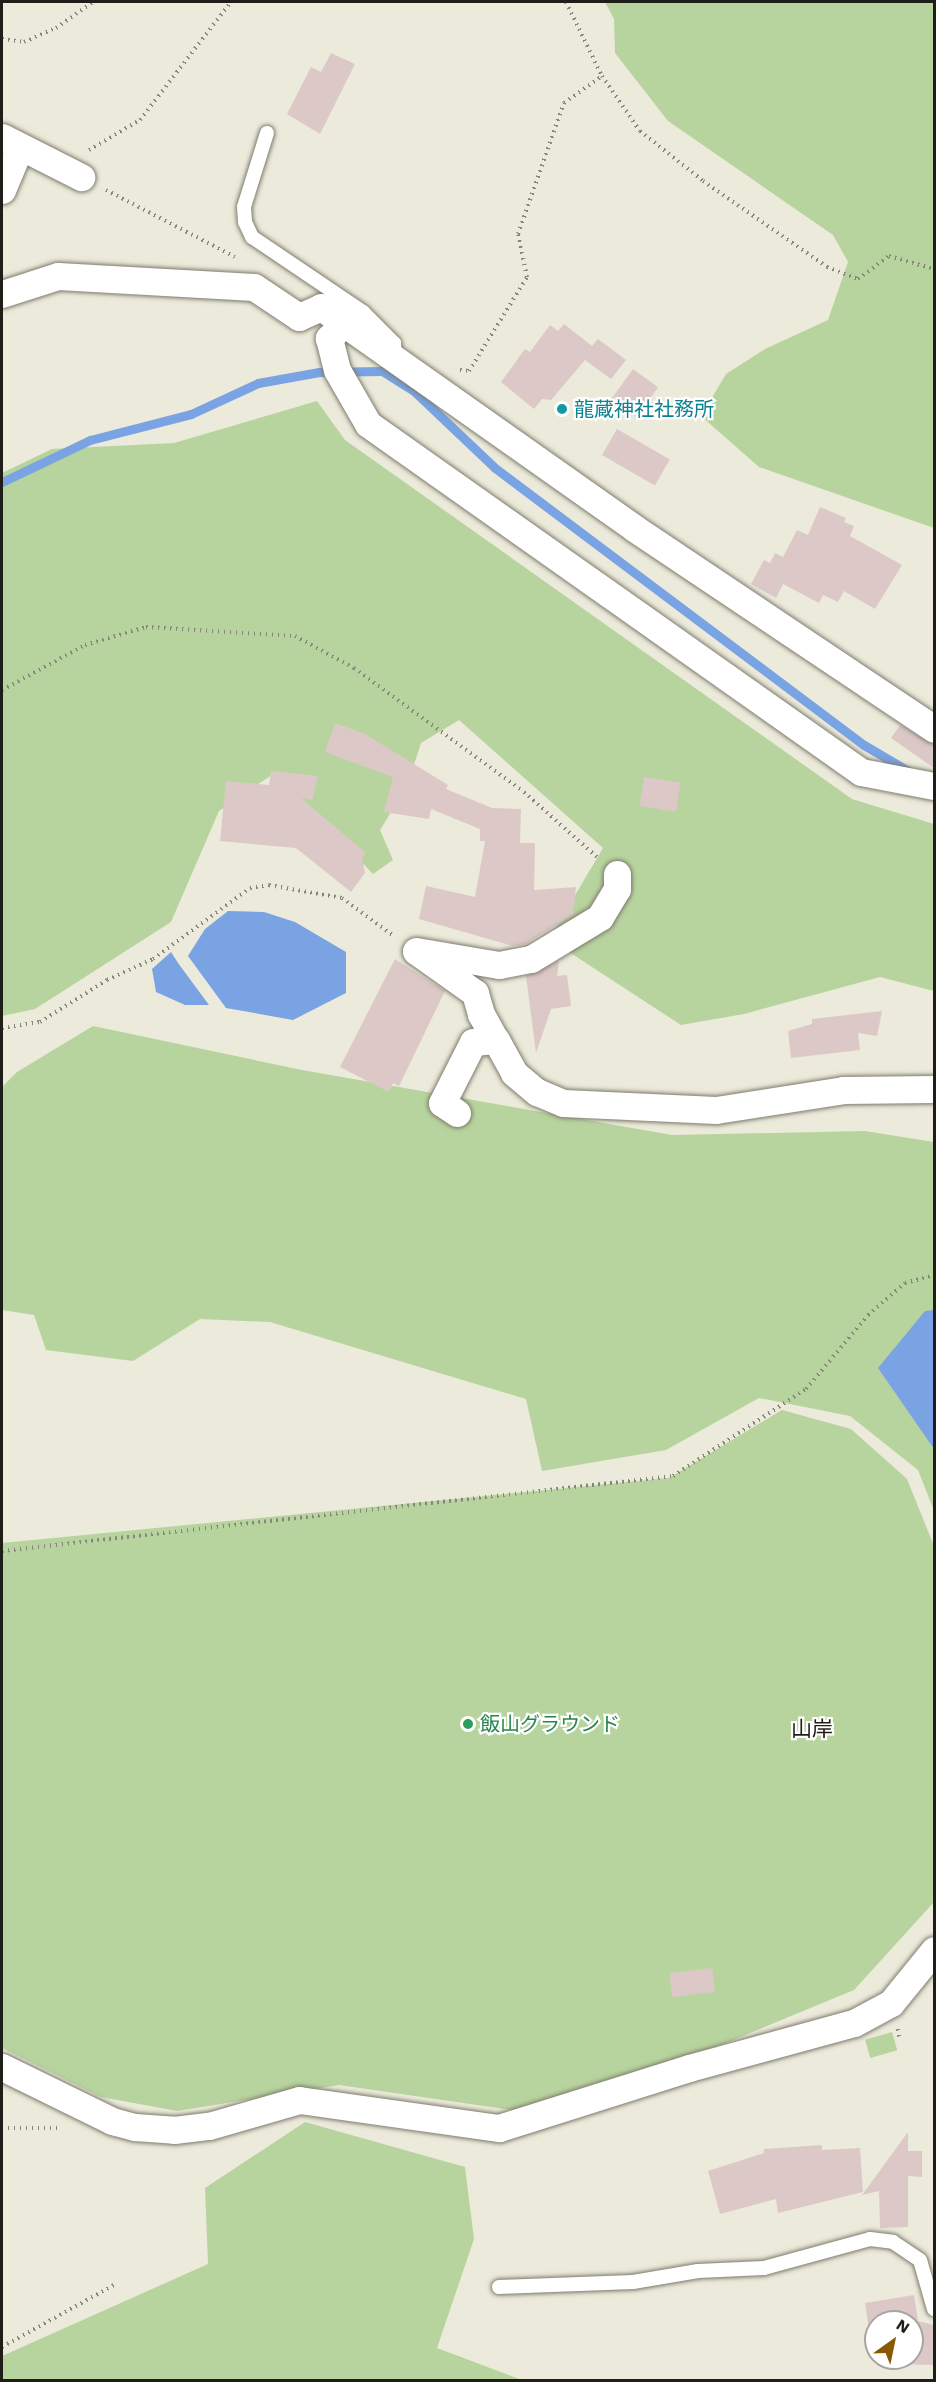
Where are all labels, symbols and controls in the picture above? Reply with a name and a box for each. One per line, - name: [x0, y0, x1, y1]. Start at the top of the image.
- place label: 龍蔵神社社務所: [574, 397, 714, 421]
- marker: 龍蔵神社社務所: [555, 402, 569, 416]
- place label: 飯山グラウンド: [480, 1712, 620, 1736]
- district label: 山岸: [791, 1716, 833, 1742]
- marker: 飯山グラウンド: [461, 1717, 475, 1731]
- north arrow: [864, 2310, 924, 2370]
- text: N: [893, 2315, 913, 2337]

